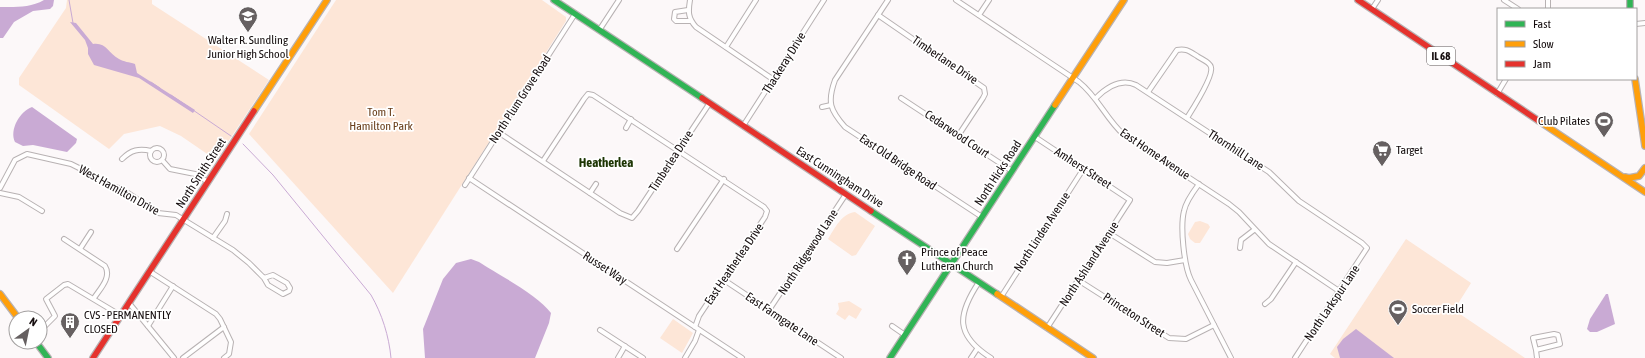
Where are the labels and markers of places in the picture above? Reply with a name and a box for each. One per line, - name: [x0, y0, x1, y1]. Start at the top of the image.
- school or university icon: Walter R. Sundling Junior High School: [237, 5, 259, 33]
- place label: Walter R. Sundling Junior High School: [207, 33, 289, 61]
- sports icon: Club Pilates: [1593, 110, 1615, 138]
- place label: Club Pilates: [1538, 114, 1590, 128]
- supermarket icon: Target: [1371, 139, 1393, 167]
- place label: Target: [1396, 143, 1424, 157]
- place label: Prince of Peace Lutheran Church: [921, 245, 993, 273]
- church icon: Prince of Peace Lutheran Church: [896, 248, 918, 276]
- sports icon: Soccer Field: [1387, 298, 1409, 326]
- place label: Soccer Field: [1412, 302, 1464, 316]
- place label: CVS - PERMANENTLY CLOSED: [84, 308, 172, 336]
- building icon: CVS - PERMANENTLY CLOSED: [59, 311, 81, 339]

